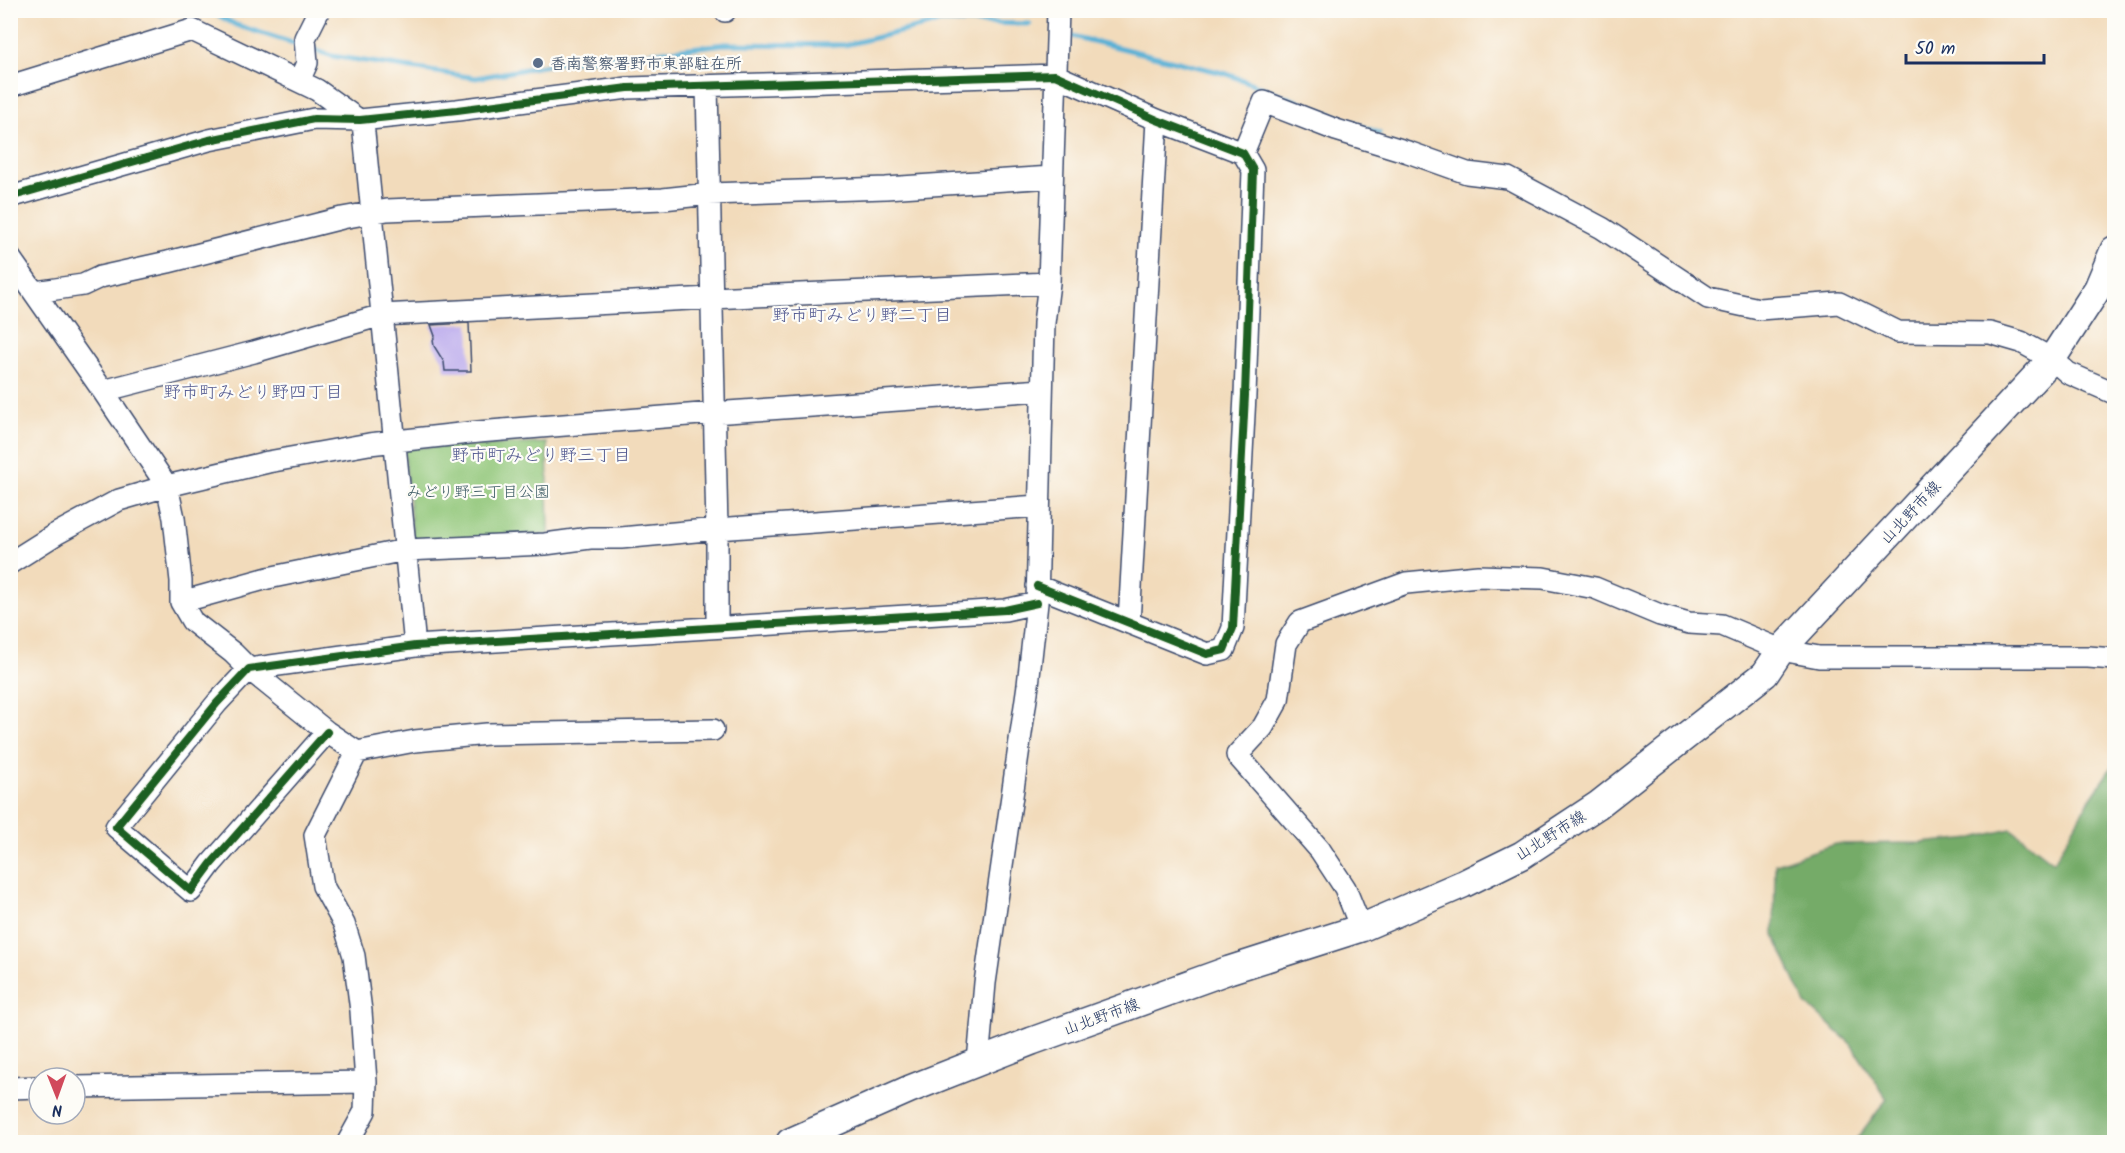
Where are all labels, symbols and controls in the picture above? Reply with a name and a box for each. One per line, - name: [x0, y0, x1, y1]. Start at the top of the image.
- scale bar: [1906, 27, 2044, 65]
- text: 50 m: [1915, 35, 1955, 64]
- place label: 香南警察署野市東部駐在所: [550, 52, 742, 77]
- marker: 香南警察署野市東部駐在所: [531, 56, 545, 70]
- district label: 野市町みどり野二丁目: [772, 302, 952, 331]
- district label: 野市町みどり野四丁目: [163, 379, 343, 408]
- district label: 野市町みどり野三丁目: [451, 442, 631, 471]
- street label: 山北野市線: [1875, 475, 1948, 551]
- park label: みどり野三丁目公園: [406, 480, 550, 505]
- street label: 山北野市線: [1510, 804, 1591, 868]
- street label: 山北野市線: [1060, 992, 1143, 1043]
- north arrow: [27, 1066, 87, 1126]
- text: N: [52, 1097, 63, 1122]

